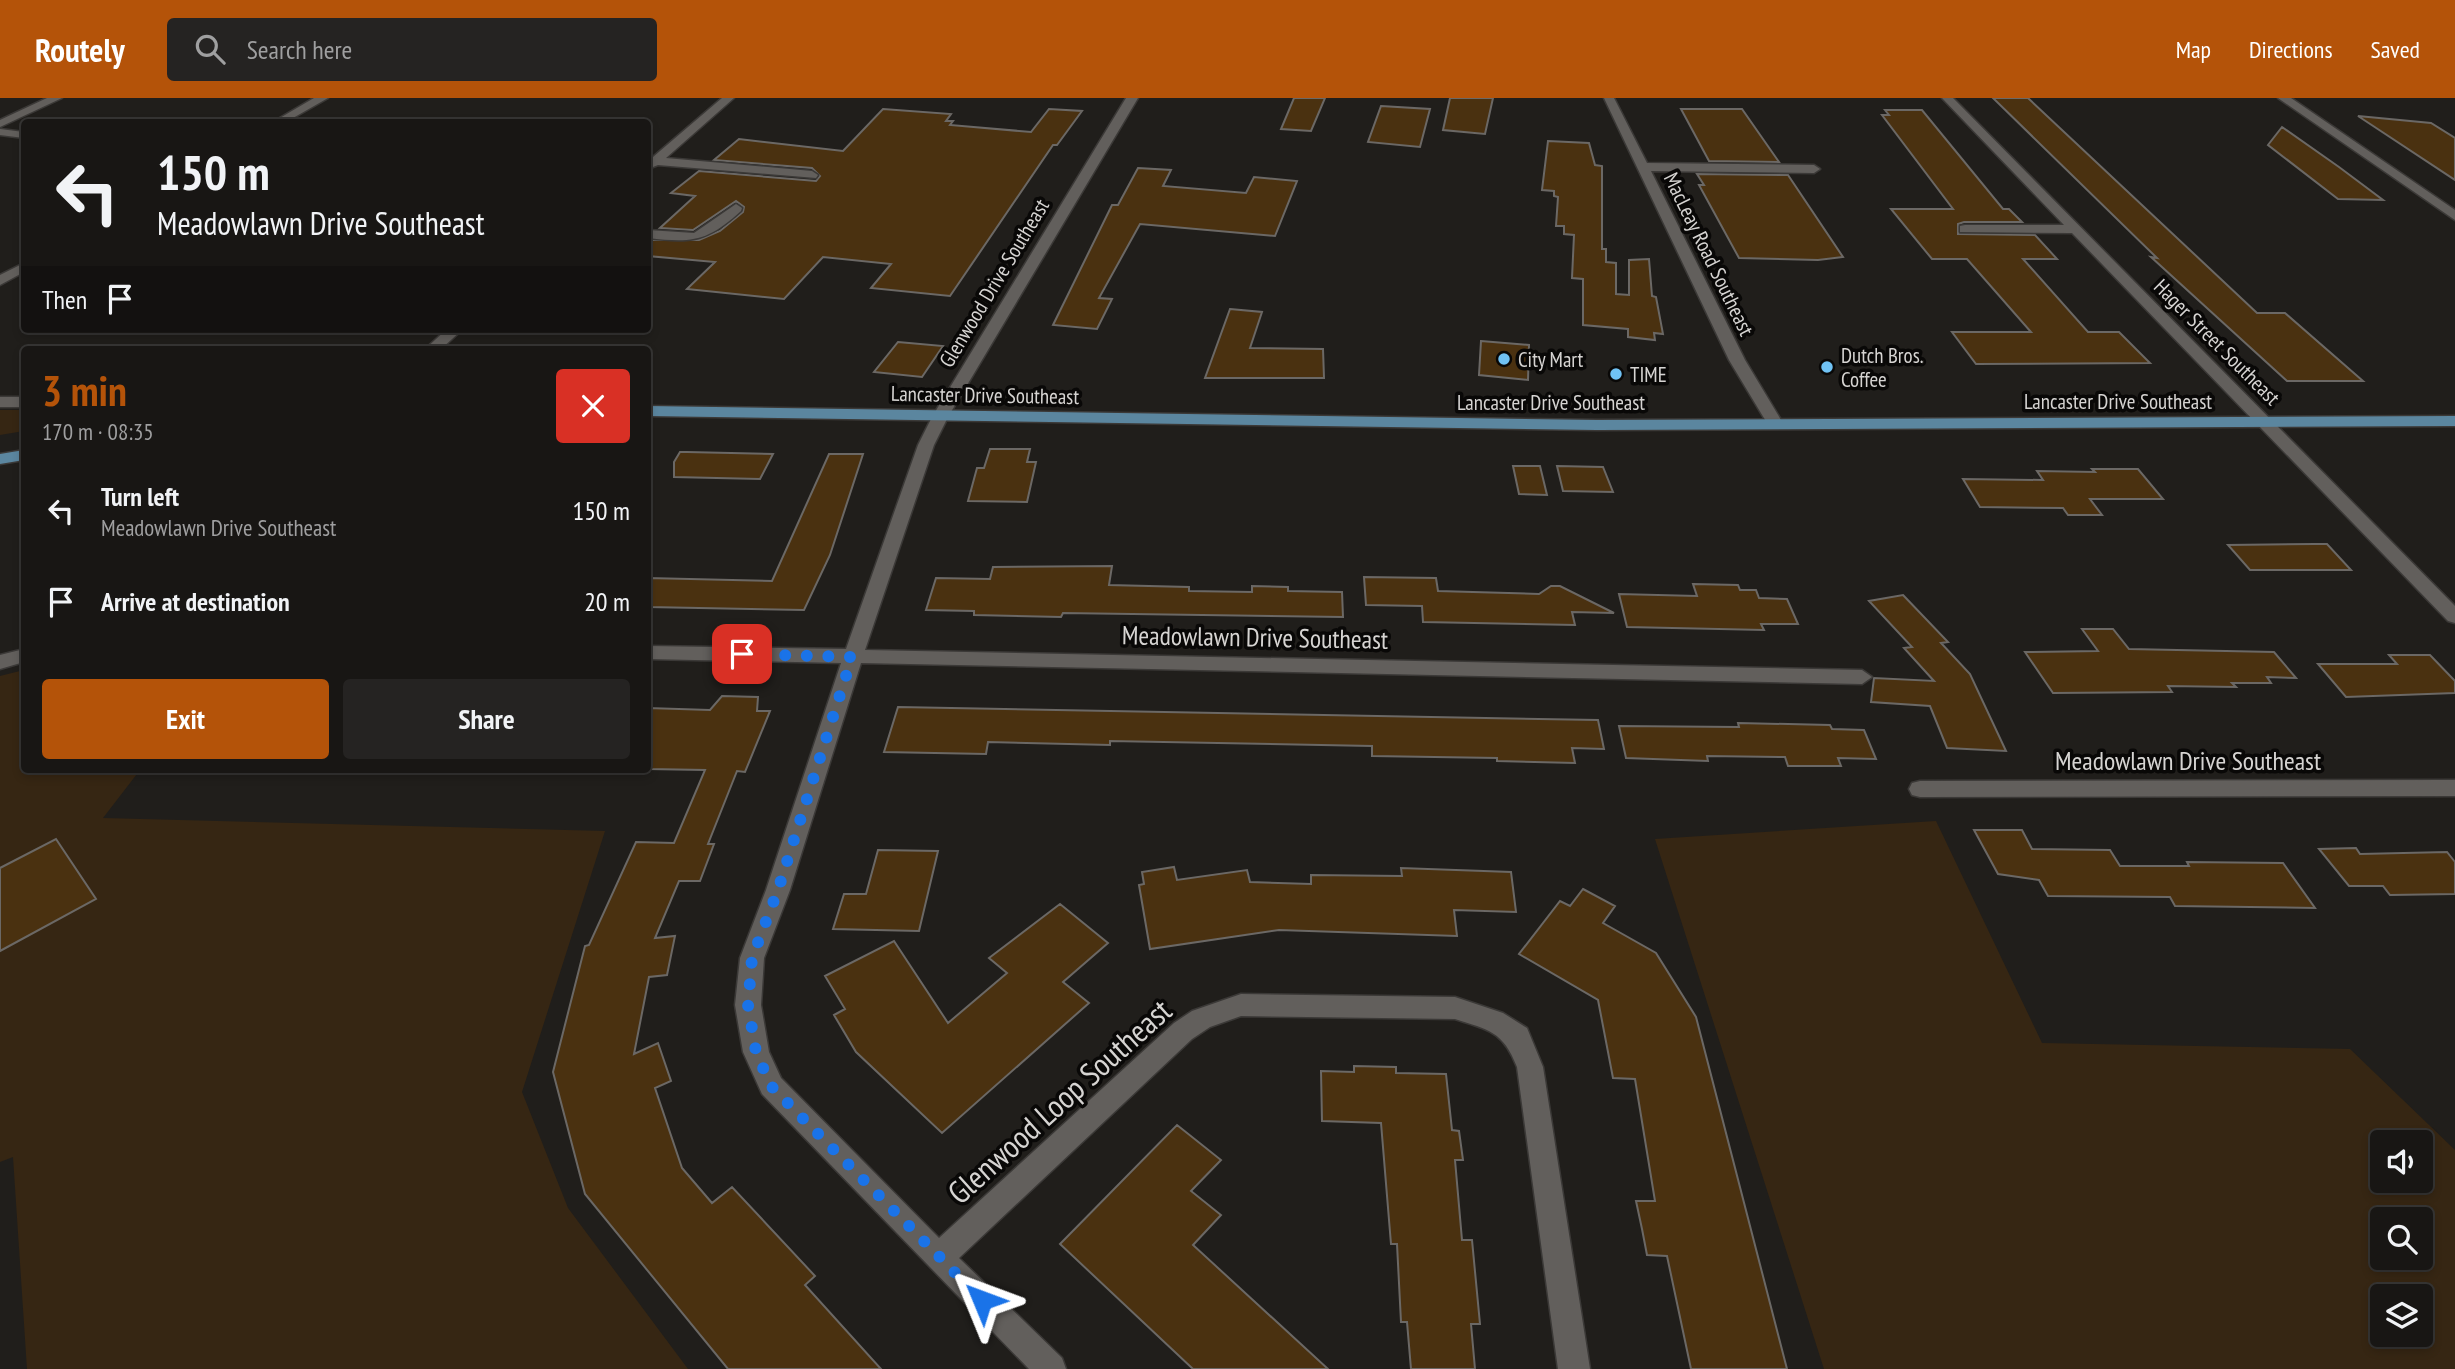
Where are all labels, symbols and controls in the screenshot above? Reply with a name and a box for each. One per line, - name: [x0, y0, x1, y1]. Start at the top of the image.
- search box: [167, 18, 657, 81]
- text: Routely: [35, 28, 125, 71]
- icon: search: [191, 30, 229, 68]
- text: Search here: [247, 33, 352, 66]
- text: Map: [2176, 34, 2211, 65]
- text: Directions: [2249, 34, 2333, 65]
- text: Saved: [2371, 34, 2420, 65]
- text: 150 m: [157, 140, 270, 204]
- icon: left: [42, 147, 133, 238]
- street label: MacLeay Road Southeast: [1658, 168, 1760, 340]
- street label: Glenwood Drive Southeast: [933, 194, 1055, 372]
- text: Meadowlawn Drive Southeast: [157, 202, 485, 244]
- street label: Hager Street Southeast: [2148, 273, 2286, 411]
- icon: arrive: [101, 280, 139, 318]
- text: Then: [42, 283, 87, 316]
- place label: Dutch Bros. Coffee: [1841, 342, 1923, 393]
- place label: City Mart: [1518, 346, 1584, 373]
- marker: City Mart: [1496, 351, 1512, 367]
- marker: Dutch Bros. Coffee: [1819, 359, 1835, 375]
- place label: TIME: [1630, 361, 1667, 388]
- text: 3 min: [42, 363, 127, 418]
- marker: TIME: [1608, 366, 1624, 382]
- button: close: [556, 369, 630, 443]
- street label: Lancaster Drive Southeast: [891, 380, 1080, 410]
- street label: Lancaster Drive Southeast: [2024, 388, 2212, 415]
- street label: Lancaster Drive Southeast: [1457, 389, 1645, 416]
- text: 170 m · 08:35: [42, 417, 154, 446]
- text: Turn left: [101, 480, 179, 513]
- icon: left: [42, 492, 80, 530]
- text: 150 m: [572, 494, 630, 527]
- text: Meadowlawn Drive Southeast: [101, 513, 336, 542]
- icon: arrive: [42, 583, 80, 621]
- text: Arrive at destination: [101, 585, 290, 618]
- text: 20 m: [584, 585, 630, 618]
- street label: Meadowlawn Drive Southeast: [1122, 618, 1388, 656]
- pin: [712, 624, 772, 684]
- icon: arrive: [723, 635, 761, 673]
- button: Exit: [42, 679, 329, 759]
- button: Share: [343, 679, 630, 759]
- street label: Meadowlawn Drive Southeast: [2055, 744, 2321, 777]
- street label: Glenwood Loop Southeast: [938, 989, 1180, 1213]
- map controls: [2370, 1130, 2433, 1347]
- button: sound: [2370, 1130, 2433, 1193]
- button: search: [2370, 1207, 2433, 1270]
- position arrow: [945, 1263, 1019, 1337]
- button: layers: [2370, 1284, 2433, 1347]

